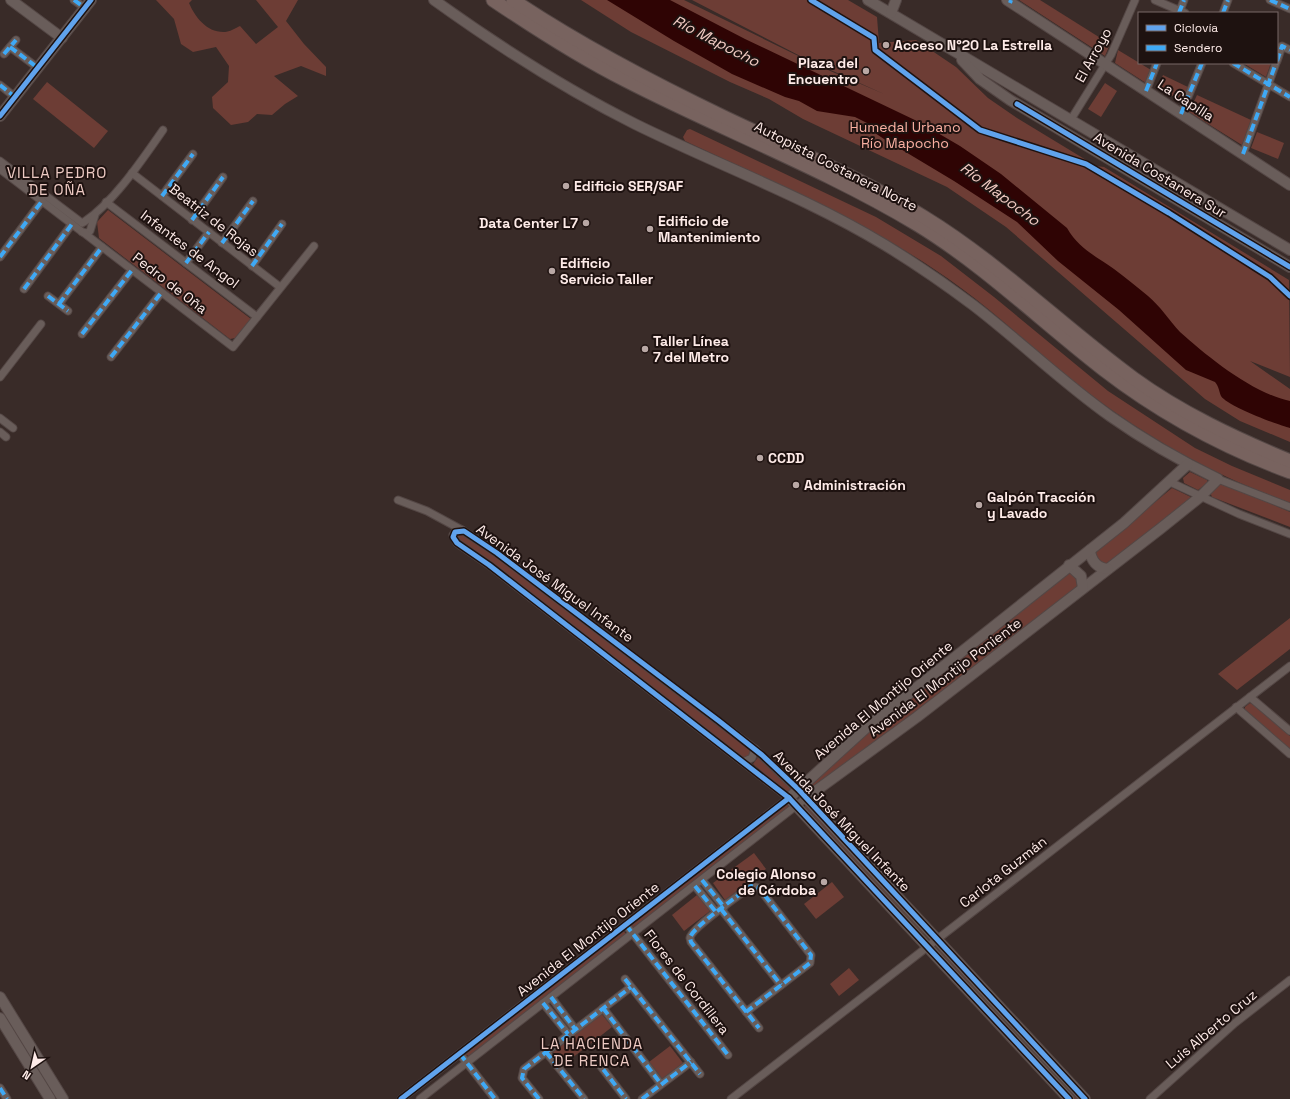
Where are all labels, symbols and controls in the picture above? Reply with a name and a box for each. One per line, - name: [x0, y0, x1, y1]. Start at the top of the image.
- water label: Río Mapocho: [670, 11, 763, 71]
- legend: [1138, 12, 1278, 64]
- text: Ciclovía: [1174, 20, 1218, 36]
- street label: El Arroyo: [1071, 25, 1115, 85]
- place label: Acceso N°20 La Estrella: [894, 36, 1052, 54]
- marker: Acceso N°20 La Estrella: [881, 40, 891, 50]
- text: Sendero: [1174, 40, 1222, 56]
- place label: Plaza del Encuentro: [788, 54, 858, 88]
- marker: Plaza del Encuentro: [861, 66, 871, 76]
- street label: La Capilla: [1154, 75, 1218, 125]
- street label: Autopista Costanera Norte: [751, 117, 921, 215]
- park label: Humedal Urbano Río Mapocho: [849, 118, 961, 152]
- street label: Avenida Costanera Sur: [1090, 128, 1230, 222]
- water label: Río Mapocho: [957, 158, 1044, 230]
- district label: VILLA PEDRO DE OÑA: [7, 163, 107, 199]
- place label: Edificio SER/SAF: [574, 177, 684, 195]
- street label: Beatriz de Rojas: [166, 180, 262, 260]
- marker: Edificio SER/SAF: [561, 181, 571, 191]
- street label: Infantes de Angol: [137, 206, 243, 292]
- place label: Edificio de Mantenimiento: [658, 212, 760, 246]
- place label: Data Center L7: [479, 214, 578, 232]
- marker: Data Center L7: [581, 218, 591, 228]
- marker: Edificio de Mantenimiento: [645, 224, 655, 234]
- street label: Pedro de Oña: [129, 248, 211, 318]
- place label: Edificio Servicio Taller: [560, 254, 654, 288]
- marker: Edificio Servicio Taller: [547, 266, 557, 276]
- place label: Taller Línea 7 del Metro: [653, 332, 729, 366]
- marker: Taller Línea 7 del Metro: [640, 344, 650, 354]
- place label: CCDD: [768, 449, 804, 467]
- marker: CCDD: [755, 453, 765, 463]
- place label: Administración: [804, 476, 906, 494]
- marker: Administración: [791, 480, 801, 490]
- place label: Galpón Tracción y Lavado: [987, 488, 1095, 522]
- marker: Galpón Tracción y Lavado: [974, 500, 984, 510]
- street label: Avenida José Miguel Infante: [473, 520, 637, 646]
- street label: Avenida El Montijo Poniente: [865, 614, 1025, 740]
- street label: Avenida El Montijo Oriente: [810, 637, 956, 763]
- street label: Avenida José Miguel Infante: [770, 746, 914, 896]
- street label: Carlota Guzmán: [956, 832, 1050, 912]
- place label: Colegio Alonso de Córdoba: [716, 865, 816, 899]
- marker: Colegio Alonso de Córdoba: [819, 877, 829, 887]
- street label: Avenida El Montijo Oriente: [513, 878, 663, 1000]
- street label: Flores de Cordillera: [640, 926, 734, 1038]
- street label: Luis Alberto Cruz: [1162, 986, 1260, 1072]
- district label: LA HACIENDA DE RENCA: [541, 1034, 643, 1070]
- north arrow: [12, 1047, 52, 1087]
- text: N: [19, 1067, 33, 1083]

